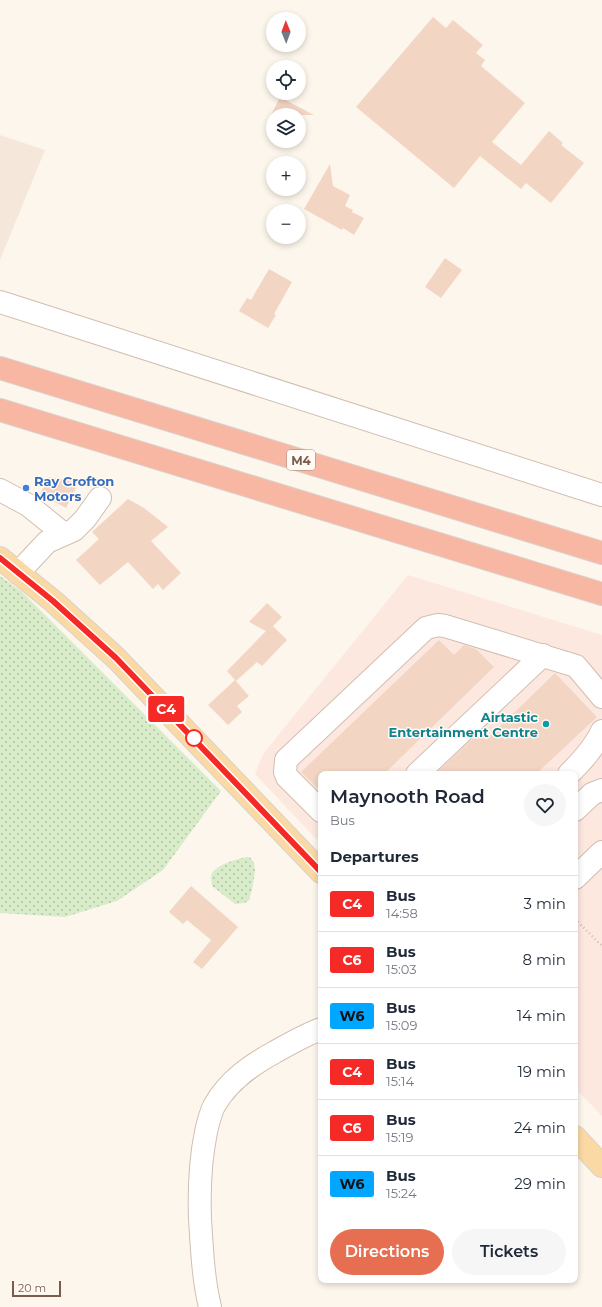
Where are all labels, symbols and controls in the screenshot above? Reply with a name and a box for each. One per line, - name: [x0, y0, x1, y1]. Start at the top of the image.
- north arrow: [266, 12, 306, 52]
- map controls: [266, 12, 306, 244]
- button: locate: [266, 60, 306, 100]
- button: layers: [266, 108, 306, 148]
- button: +: [266, 156, 306, 196]
- button: −: [266, 204, 306, 244]
- road number: M4: [287, 450, 315, 470]
- place label: Ray Crofton Motors: [34, 473, 114, 504]
- marker: Ray Crofton Motors: [21, 483, 31, 493]
- line badge: C4: [148, 696, 184, 722]
- text: C4: [156, 700, 176, 718]
- place label: Airtastic Entertainment Centre: [389, 709, 538, 740]
- marker: Airtastic Entertainment Centre: [541, 719, 551, 729]
- unlabelled marker: [185, 729, 203, 747]
- button: heart: [524, 784, 566, 826]
- text: Maynooth Road: [330, 785, 485, 808]
- text: Bus: [330, 812, 355, 828]
- text: Departures: [330, 847, 419, 866]
- text: Bus: [386, 886, 416, 905]
- text: 3 min: [524, 894, 566, 913]
- text: C4: [342, 895, 362, 913]
- text: 14:58: [386, 905, 418, 921]
- text: Bus: [386, 942, 416, 961]
- text: 8 min: [522, 950, 566, 969]
- text: C6: [343, 951, 361, 969]
- text: 15:03: [386, 961, 417, 977]
- text: Bus: [386, 998, 416, 1017]
- text: 14 min: [517, 1006, 566, 1025]
- text: W6: [340, 1007, 364, 1025]
- text: 15:09: [386, 1017, 417, 1033]
- text: Bus: [386, 1054, 416, 1073]
- text: 19 min: [517, 1062, 566, 1081]
- text: C4: [342, 1063, 362, 1081]
- text: 15:14: [386, 1073, 414, 1089]
- text: Bus: [386, 1110, 416, 1129]
- text: 24 min: [514, 1118, 566, 1137]
- text: C6: [343, 1119, 361, 1137]
- text: 15:19: [386, 1129, 413, 1145]
- text: Bus: [386, 1166, 416, 1185]
- text: 29 min: [514, 1174, 566, 1193]
- text: W6: [340, 1175, 364, 1193]
- text: 15:24: [386, 1185, 417, 1201]
- button: Directions: [330, 1229, 444, 1275]
- button: Tickets: [452, 1229, 566, 1275]
- scale bar: [12, 1279, 61, 1298]
- text: 20 m: [18, 1281, 46, 1295]

